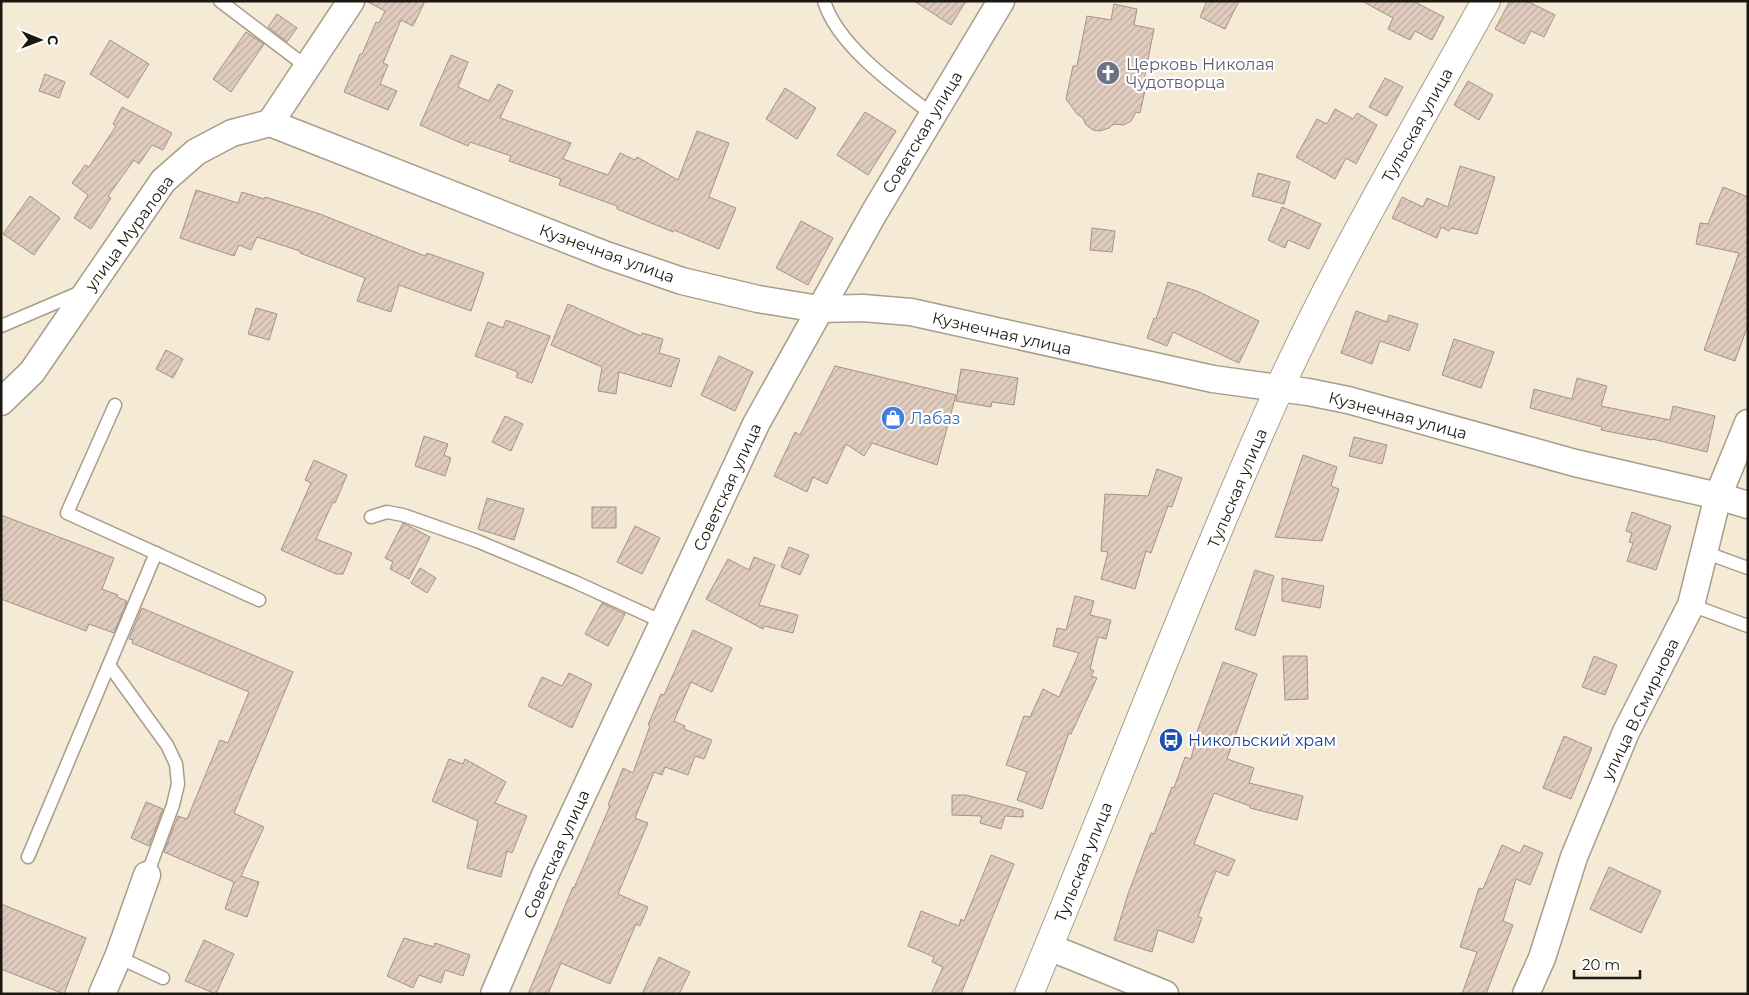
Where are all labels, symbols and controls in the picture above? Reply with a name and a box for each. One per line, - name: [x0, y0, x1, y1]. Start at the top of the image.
- north arrow: [15, 15, 65, 65]
- text: С: [44, 35, 62, 45]
- place label: Церковь Николая Чудотворца: [1126, 55, 1274, 92]
- church icon: Церковь Николая Чудотворца: [1095, 60, 1121, 86]
- street label: Тульская улица: [1378, 65, 1457, 186]
- street label: Советская улица: [878, 68, 966, 197]
- street label: улица Муралова: [81, 172, 178, 296]
- street label: Кузнечная улица: [537, 220, 677, 287]
- street label: Кузнечная улица: [930, 308, 1073, 359]
- street label: Кузнечная улица: [1327, 388, 1469, 443]
- shop icon: Лабаз: [880, 405, 906, 431]
- place label: Лабаз: [910, 409, 960, 428]
- street label: Советская улица: [689, 420, 765, 554]
- street label: Тульская улица: [1204, 426, 1271, 551]
- street label: улица В.Смирнова: [1597, 635, 1683, 784]
- bus stop icon: Никольский храм: [1158, 727, 1184, 753]
- place label: Никольский храм: [1188, 731, 1336, 750]
- street label: Советская улица: [520, 787, 593, 922]
- street label: Тульская улица: [1051, 799, 1116, 925]
- scale bar: [1574, 948, 1640, 980]
- text: 20 m: [1582, 955, 1620, 974]

